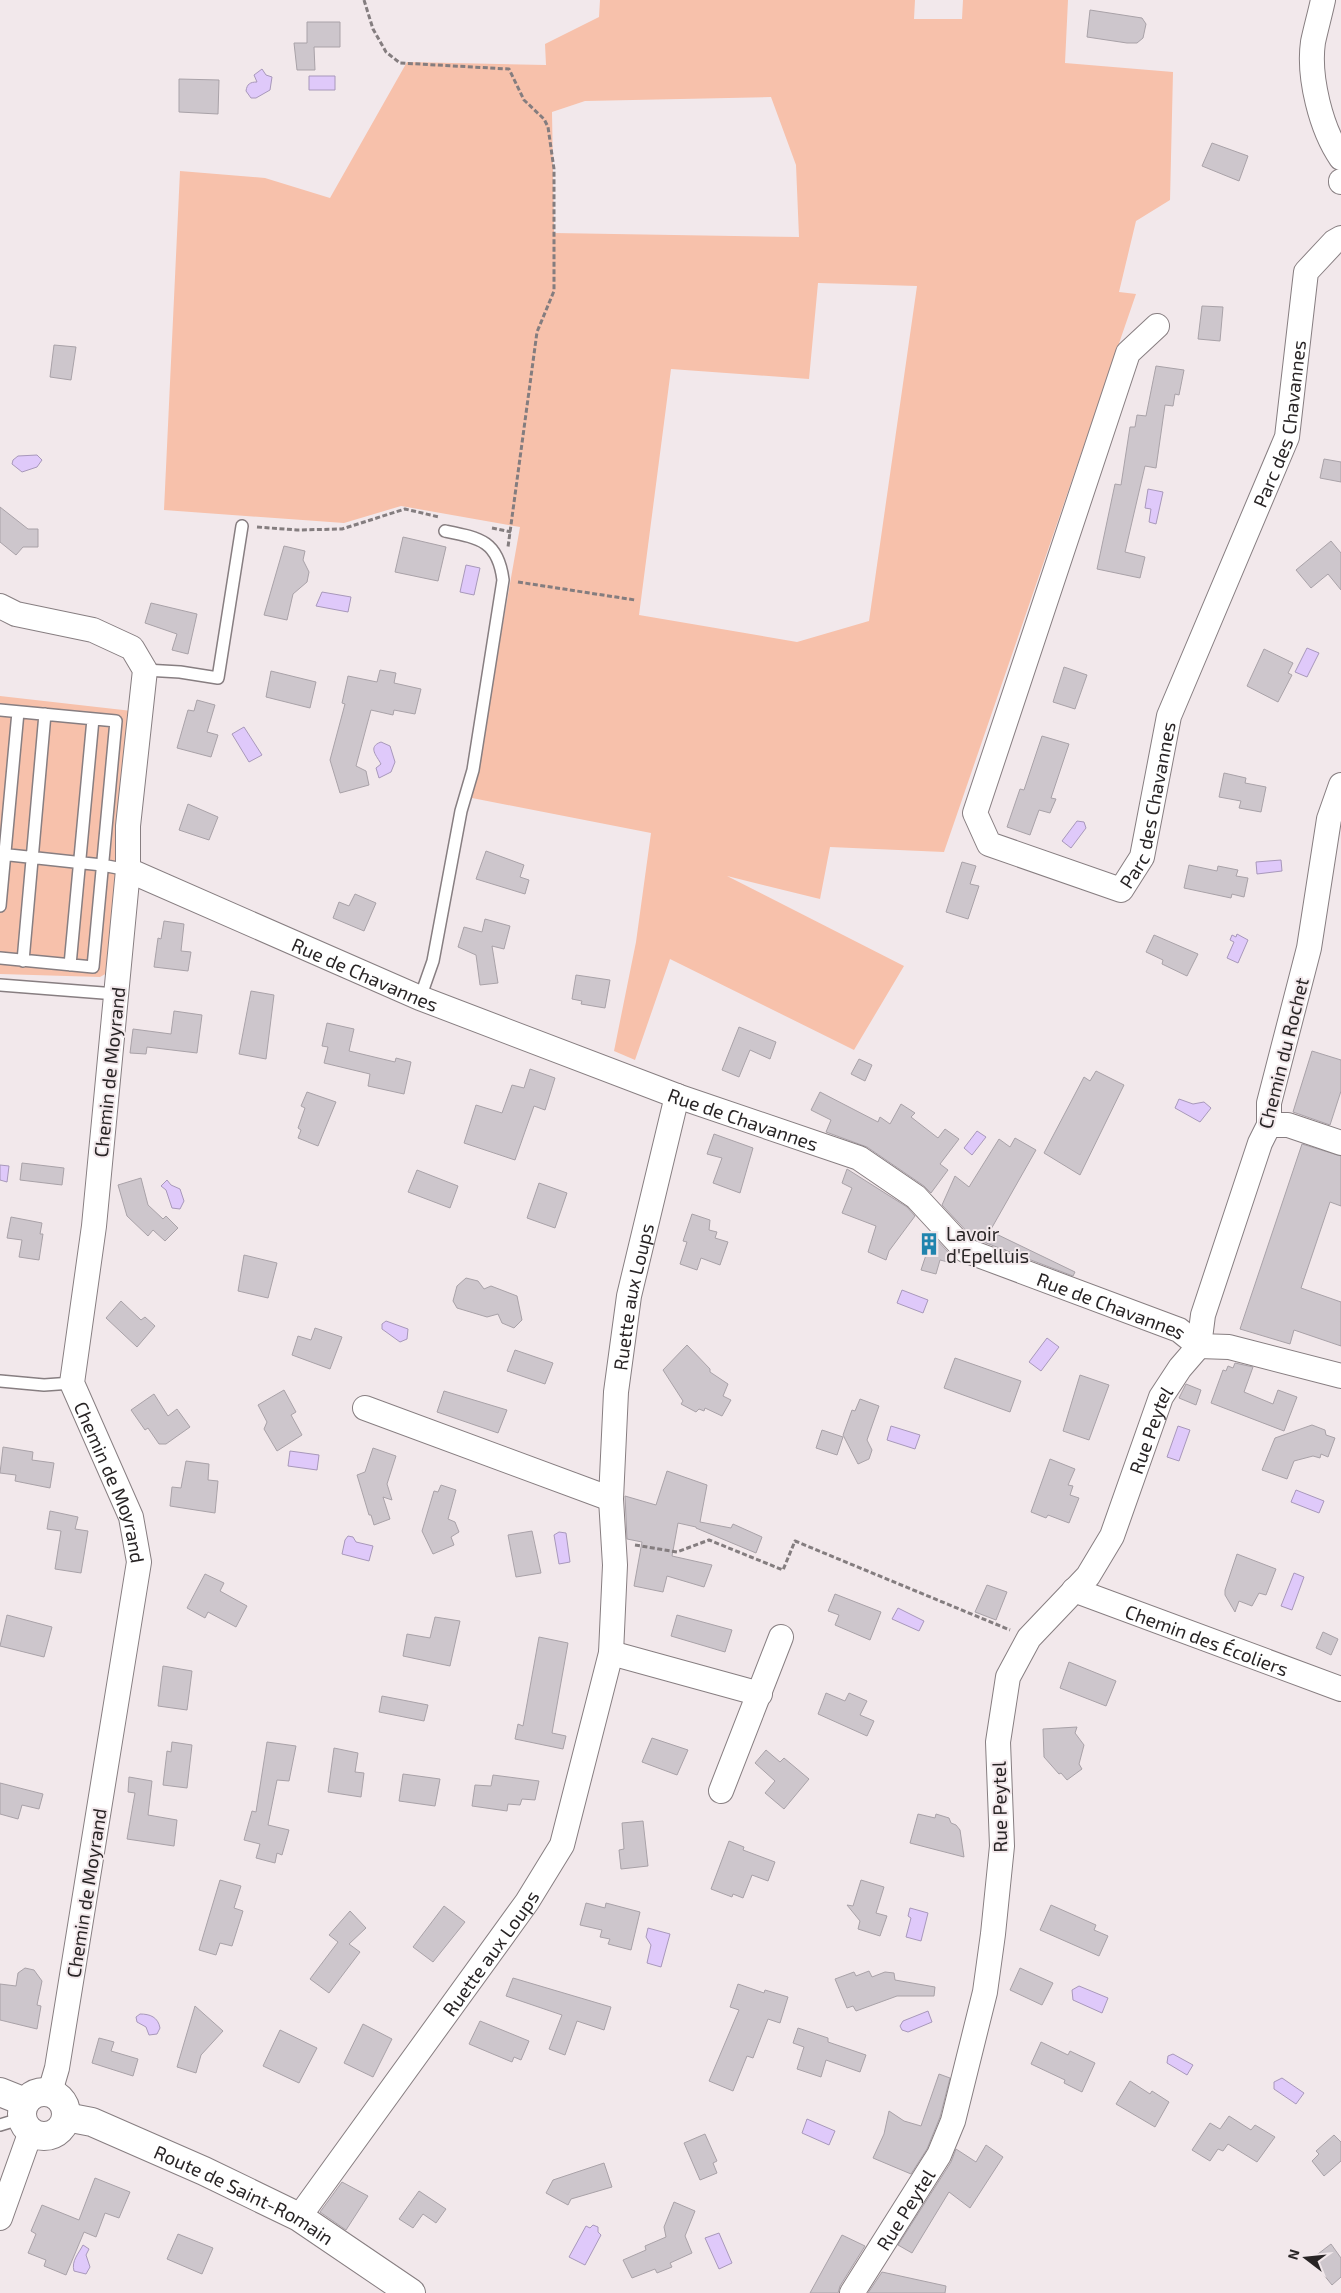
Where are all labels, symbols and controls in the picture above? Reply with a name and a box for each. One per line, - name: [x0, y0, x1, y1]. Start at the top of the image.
- street label: Parc des Chavannes: [1247, 339, 1310, 510]
- street label: Parc des Chavannes: [1114, 720, 1179, 892]
- street label: Rue de Chavannes: [289, 932, 442, 1015]
- street label: Chemin du Rochet: [1253, 975, 1313, 1131]
- street label: Chemin de Moyrand: [89, 986, 129, 1158]
- street label: Rue de Chavannes: [665, 1082, 821, 1155]
- street label: Ruette aux Loups: [608, 1221, 658, 1372]
- place label: Lavoir d'Epelluis: [946, 1222, 1029, 1267]
- building icon: Lavoir d'Epelluis: [916, 1231, 942, 1257]
- street label: Rue de Chavannes: [1034, 1267, 1191, 1343]
- street label: Rue Peytel: [1123, 1381, 1177, 1477]
- street label: Chemin de Moyrand: [70, 1398, 150, 1565]
- street label: Chemin des Écoliers: [1122, 1599, 1292, 1680]
- street label: Rue Peytel: [987, 1761, 1011, 1853]
- street label: Chemin de Moyrand: [61, 1807, 111, 1979]
- street label: Ruette aux Loups: [437, 1886, 543, 2020]
- street label: Route de Saint-Romain: [151, 2139, 338, 2249]
- street label: Rue Peytel: [871, 2164, 939, 2254]
- north arrow: [1281, 2233, 1331, 2283]
- text: N: [1283, 2247, 1303, 2261]

